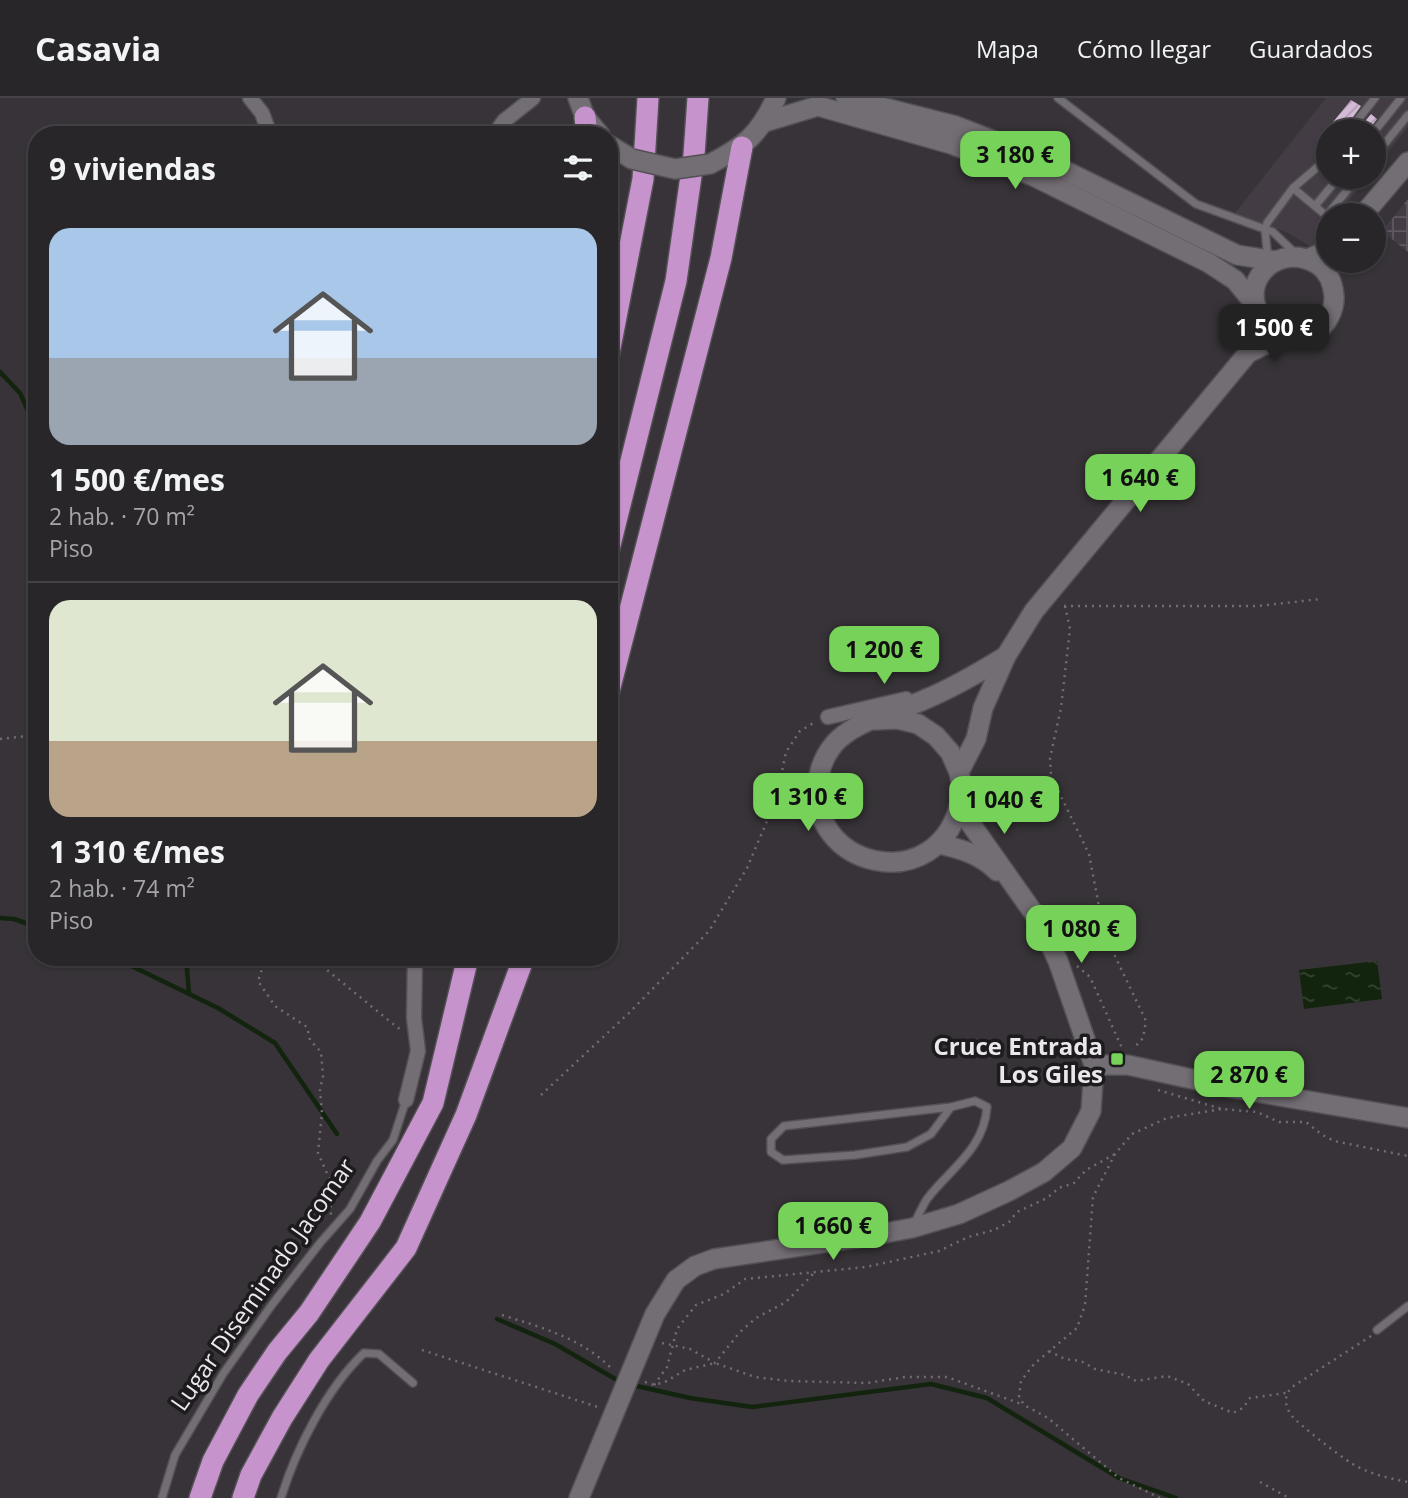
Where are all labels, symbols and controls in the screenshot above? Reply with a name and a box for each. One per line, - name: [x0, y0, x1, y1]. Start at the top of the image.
- text: Casavia: [35, 26, 161, 71]
- text: Mapa: [976, 32, 1039, 65]
- text: Cómo llegar: [1077, 32, 1211, 65]
- text: Guardados: [1249, 32, 1373, 65]
- map controls: [1316, 119, 1386, 273]
- button: +: [1316, 119, 1386, 189]
- pin: 3 180 €: [950, 132, 1080, 191]
- text: 3 180 €: [976, 138, 1054, 170]
- text: 9 viviendas: [49, 148, 216, 189]
- icon: filters: [559, 149, 597, 187]
- button: −: [1316, 203, 1386, 273]
- icon: home: [260, 273, 386, 399]
- pin: 1 500 €: [1209, 304, 1339, 364]
- text: 1 500 €: [1235, 311, 1313, 343]
- pin: 1 640 €: [1075, 454, 1205, 514]
- text: 1 500 €/mes: [49, 459, 225, 500]
- text: 1 640 €: [1101, 461, 1179, 493]
- text: 2 hab. · 70 m²: [49, 500, 195, 532]
- text: Piso: [49, 532, 93, 564]
- pin: 1 200 €: [819, 626, 949, 686]
- text: 1 200 €: [845, 633, 923, 665]
- icon: home: [260, 645, 386, 771]
- pin: 1 310 €: [743, 774, 873, 833]
- pin: 1 040 €: [939, 776, 1069, 836]
- text: 1 310 €: [769, 780, 847, 812]
- text: 1 040 €: [965, 783, 1043, 815]
- text: 1 310 €/mes: [49, 831, 225, 872]
- text: 2 hab. · 74 m²: [49, 872, 195, 904]
- text: Piso: [49, 904, 93, 936]
- pin: 1 080 €: [1016, 906, 1146, 965]
- text: 1 080 €: [1042, 912, 1120, 944]
- place label: Cruce Entrada Los Giles: [934, 1029, 1103, 1090]
- marker: Cruce Entrada Los Giles: [1109, 1051, 1125, 1067]
- pin: 2 870 €: [1184, 1052, 1314, 1111]
- text: 2 870 €: [1210, 1058, 1288, 1090]
- street label: Lugar Diseminado Jacomar: [162, 1151, 362, 1417]
- pin: 1 660 €: [768, 1202, 898, 1262]
- text: 1 660 €: [794, 1209, 872, 1241]

